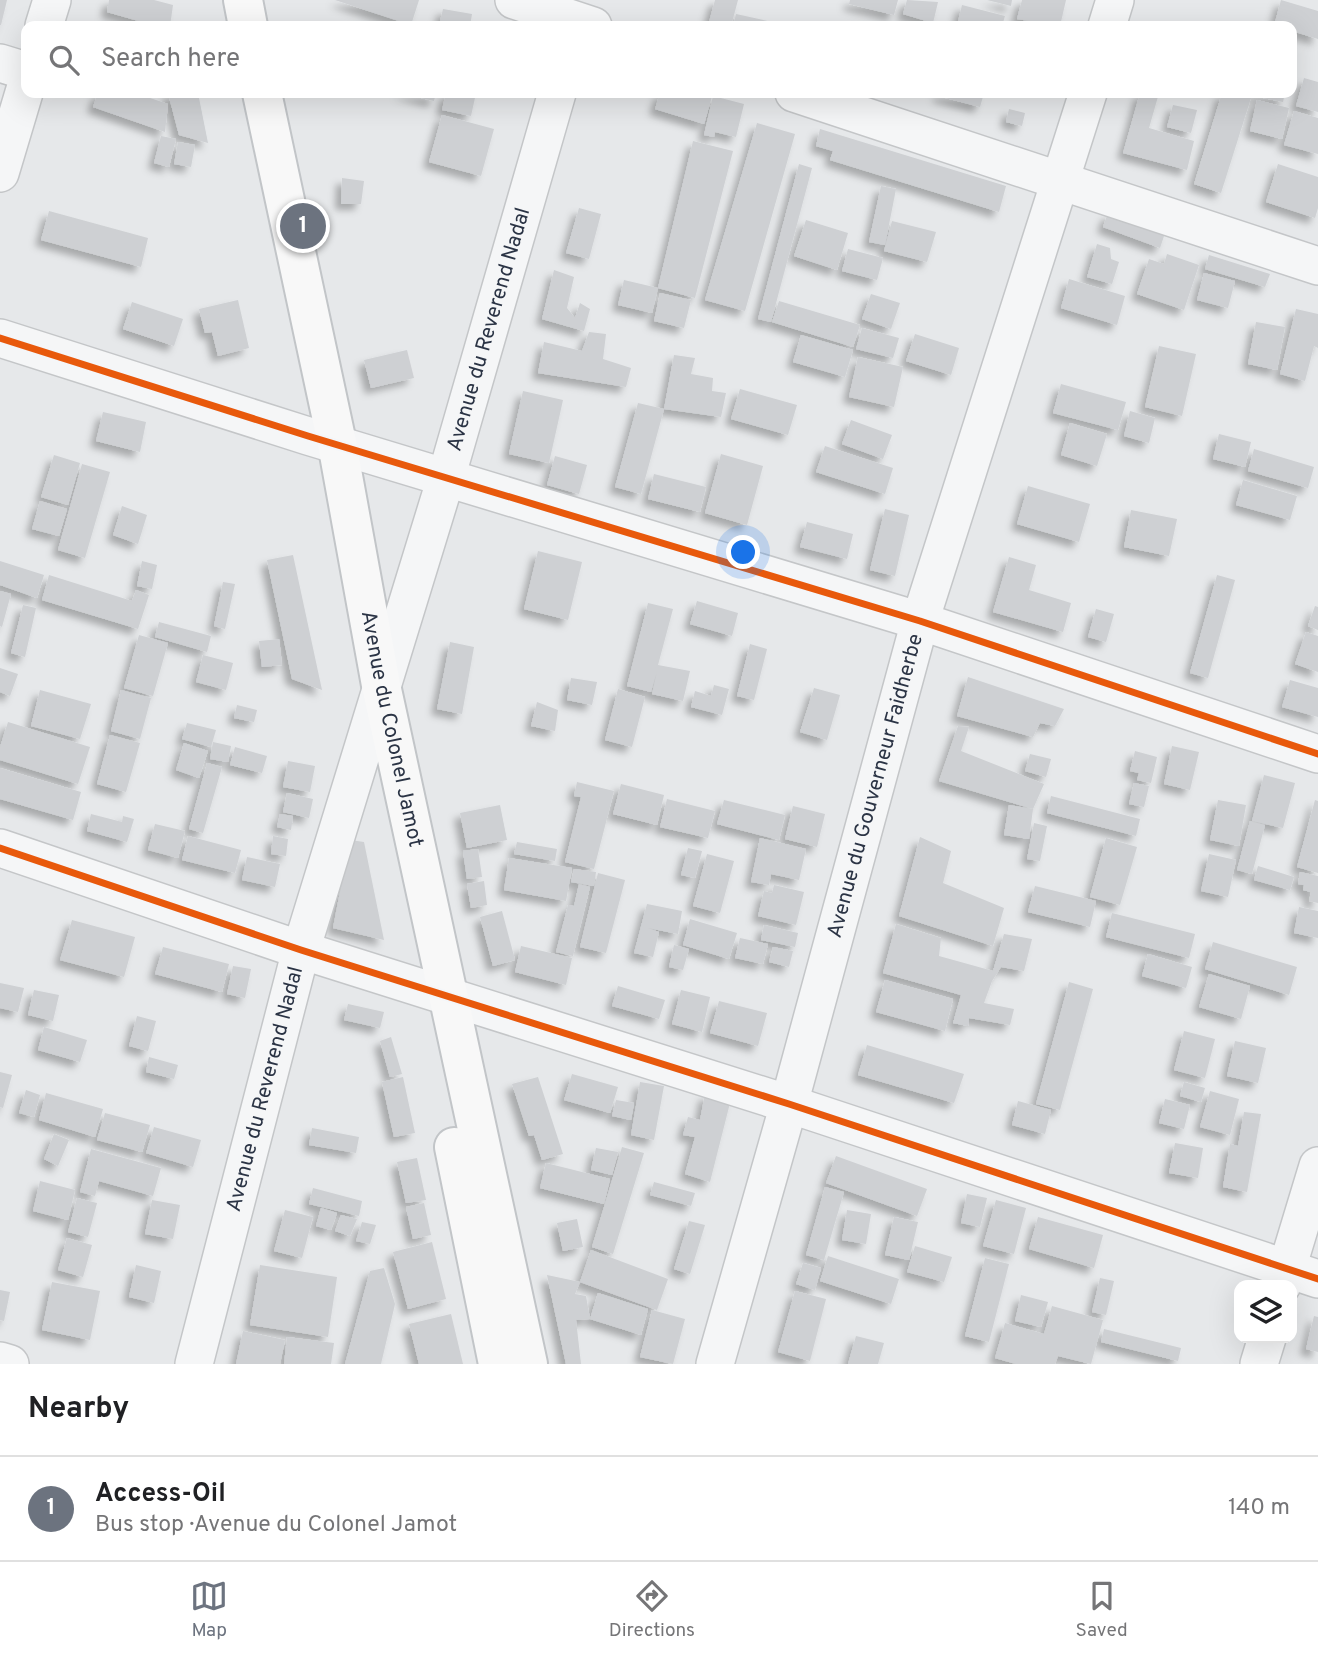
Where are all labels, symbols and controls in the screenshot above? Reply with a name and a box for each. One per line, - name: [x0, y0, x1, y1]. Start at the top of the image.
- search box: [21, 21, 1297, 98]
- icon: search: [45, 41, 83, 79]
- text: Search here: [101, 43, 240, 76]
- pin: 1: [280, 200, 326, 252]
- street label: Avenue du Reverend Nadal: [441, 204, 537, 454]
- your location: [726, 535, 760, 569]
- street label: Avenue du Colonel Jamot: [354, 609, 429, 850]
- street label: Avenue du Gouverneur Faidherbe: [821, 631, 929, 941]
- street label: Avenue du Reverend Nadal: [220, 963, 310, 1215]
- map controls: [1234, 1280, 1297, 1343]
- button: layers: [1234, 1280, 1297, 1343]
- text: Nearby: [28, 1391, 129, 1428]
- text: Access-Oil: [95, 1478, 226, 1511]
- text: 1: [46, 1494, 56, 1523]
- text: 140 m: [1228, 1494, 1290, 1523]
- text: Bus stop · Avenue du Colonel Jamot: [95, 1511, 457, 1540]
- tab: Map: [190, 1577, 228, 1643]
- tab: Directions: [609, 1577, 695, 1643]
- tab: Saved: [1076, 1577, 1128, 1643]

